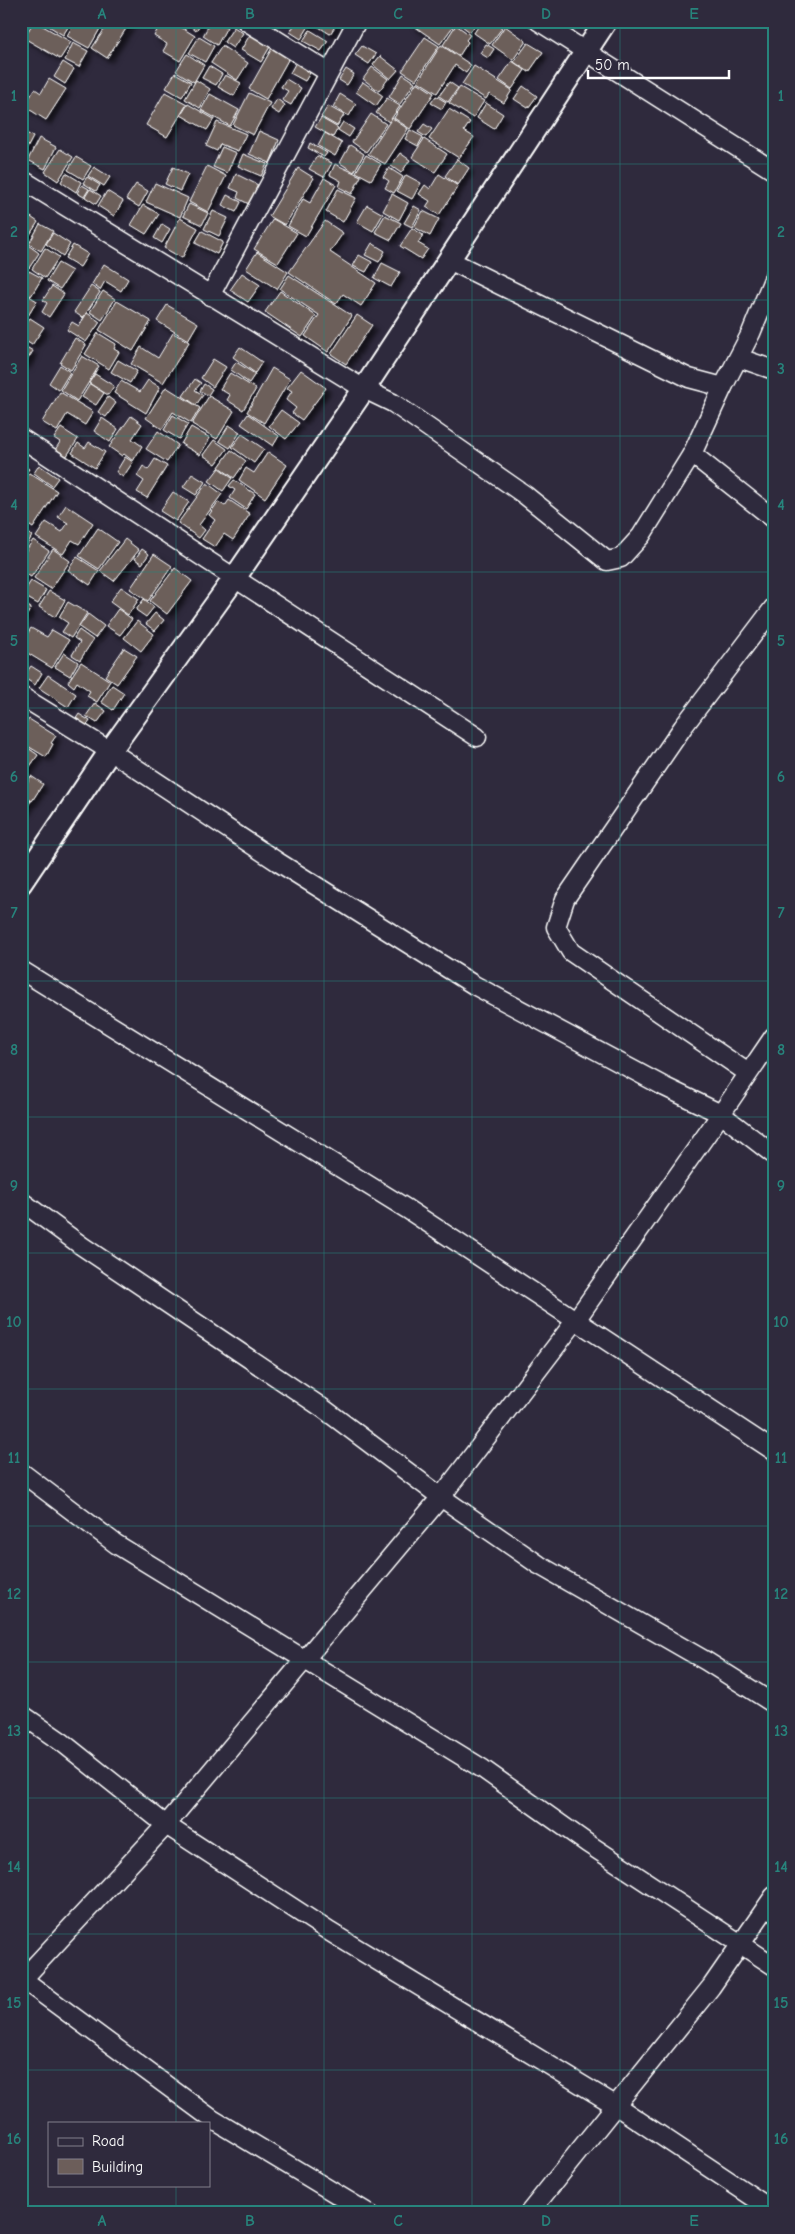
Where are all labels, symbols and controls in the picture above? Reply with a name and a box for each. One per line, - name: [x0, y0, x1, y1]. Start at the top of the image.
- text: A: [98, 5, 107, 23]
- text: B: [245, 5, 255, 23]
- text: C: [393, 5, 403, 23]
- text: D: [541, 5, 551, 23]
- text: E: [689, 5, 699, 23]
- scale bar: [588, 48, 729, 80]
- text: 50 m: [595, 56, 630, 74]
- text: 1: [11, 87, 17, 105]
- text: 1: [778, 87, 784, 105]
- text: 2: [10, 223, 18, 241]
- text: 2: [777, 223, 785, 241]
- text: 3: [10, 360, 18, 378]
- text: 3: [777, 360, 785, 378]
- text: 4: [10, 496, 18, 514]
- text: 4: [777, 496, 785, 514]
- text: 5: [10, 632, 18, 650]
- text: 5: [777, 632, 785, 650]
- text: 6: [10, 768, 18, 786]
- text: 6: [777, 768, 785, 786]
- text: 7: [10, 904, 18, 922]
- text: 7: [777, 904, 785, 922]
- text: 8: [10, 1041, 18, 1059]
- text: 8: [777, 1041, 785, 1059]
- text: 9: [10, 1177, 18, 1195]
- text: 9: [777, 1177, 785, 1195]
- text: 10: [6, 1313, 22, 1331]
- text: 10: [773, 1313, 789, 1331]
- text: 11: [8, 1449, 20, 1467]
- text: 11: [775, 1449, 787, 1467]
- text: 12: [7, 1585, 21, 1603]
- text: 12: [774, 1585, 788, 1603]
- text: 13: [7, 1722, 21, 1740]
- text: 13: [774, 1722, 788, 1740]
- text: 14: [7, 1858, 21, 1876]
- text: 14: [774, 1858, 788, 1876]
- text: 15: [7, 1994, 21, 2012]
- text: 15: [774, 1994, 788, 2012]
- legend: [48, 2122, 210, 2186]
- text: 16: [7, 2130, 21, 2148]
- text: 16: [774, 2130, 788, 2148]
- text: Road: [92, 2132, 124, 2150]
- text: Building: [92, 2158, 143, 2176]
- text: A: [98, 2212, 107, 2230]
- text: B: [245, 2212, 255, 2230]
- text: C: [393, 2212, 403, 2230]
- text: D: [541, 2212, 551, 2230]
- text: E: [689, 2212, 699, 2230]

